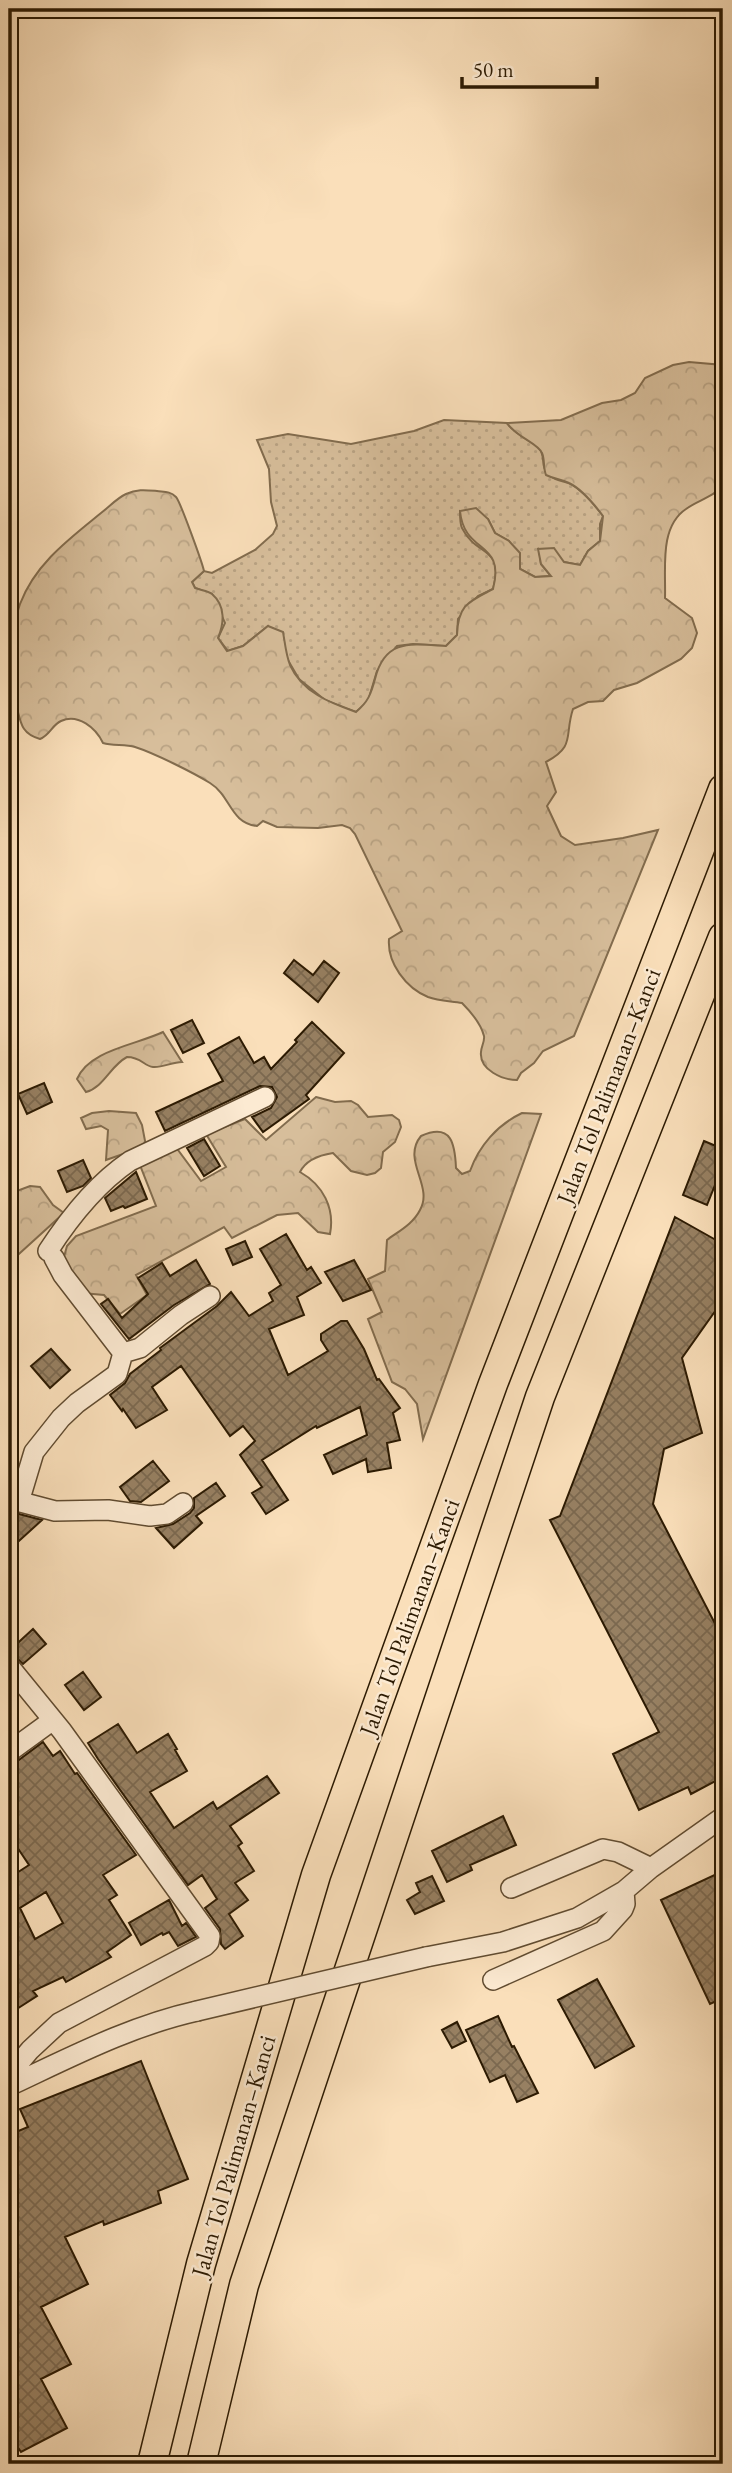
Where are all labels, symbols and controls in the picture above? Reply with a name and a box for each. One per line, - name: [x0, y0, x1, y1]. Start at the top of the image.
- scale bar: [462, 46, 597, 90]
- text: 50 m: [473, 56, 514, 83]
- street label: Jalan Tol Palimanan–Kanci: [548, 964, 667, 1210]
- street label: Jalan Tol Palimanan–Kanci: [351, 1494, 466, 1742]
- street label: Jalan Tol Palimanan–Kanci: [183, 2031, 282, 2282]

